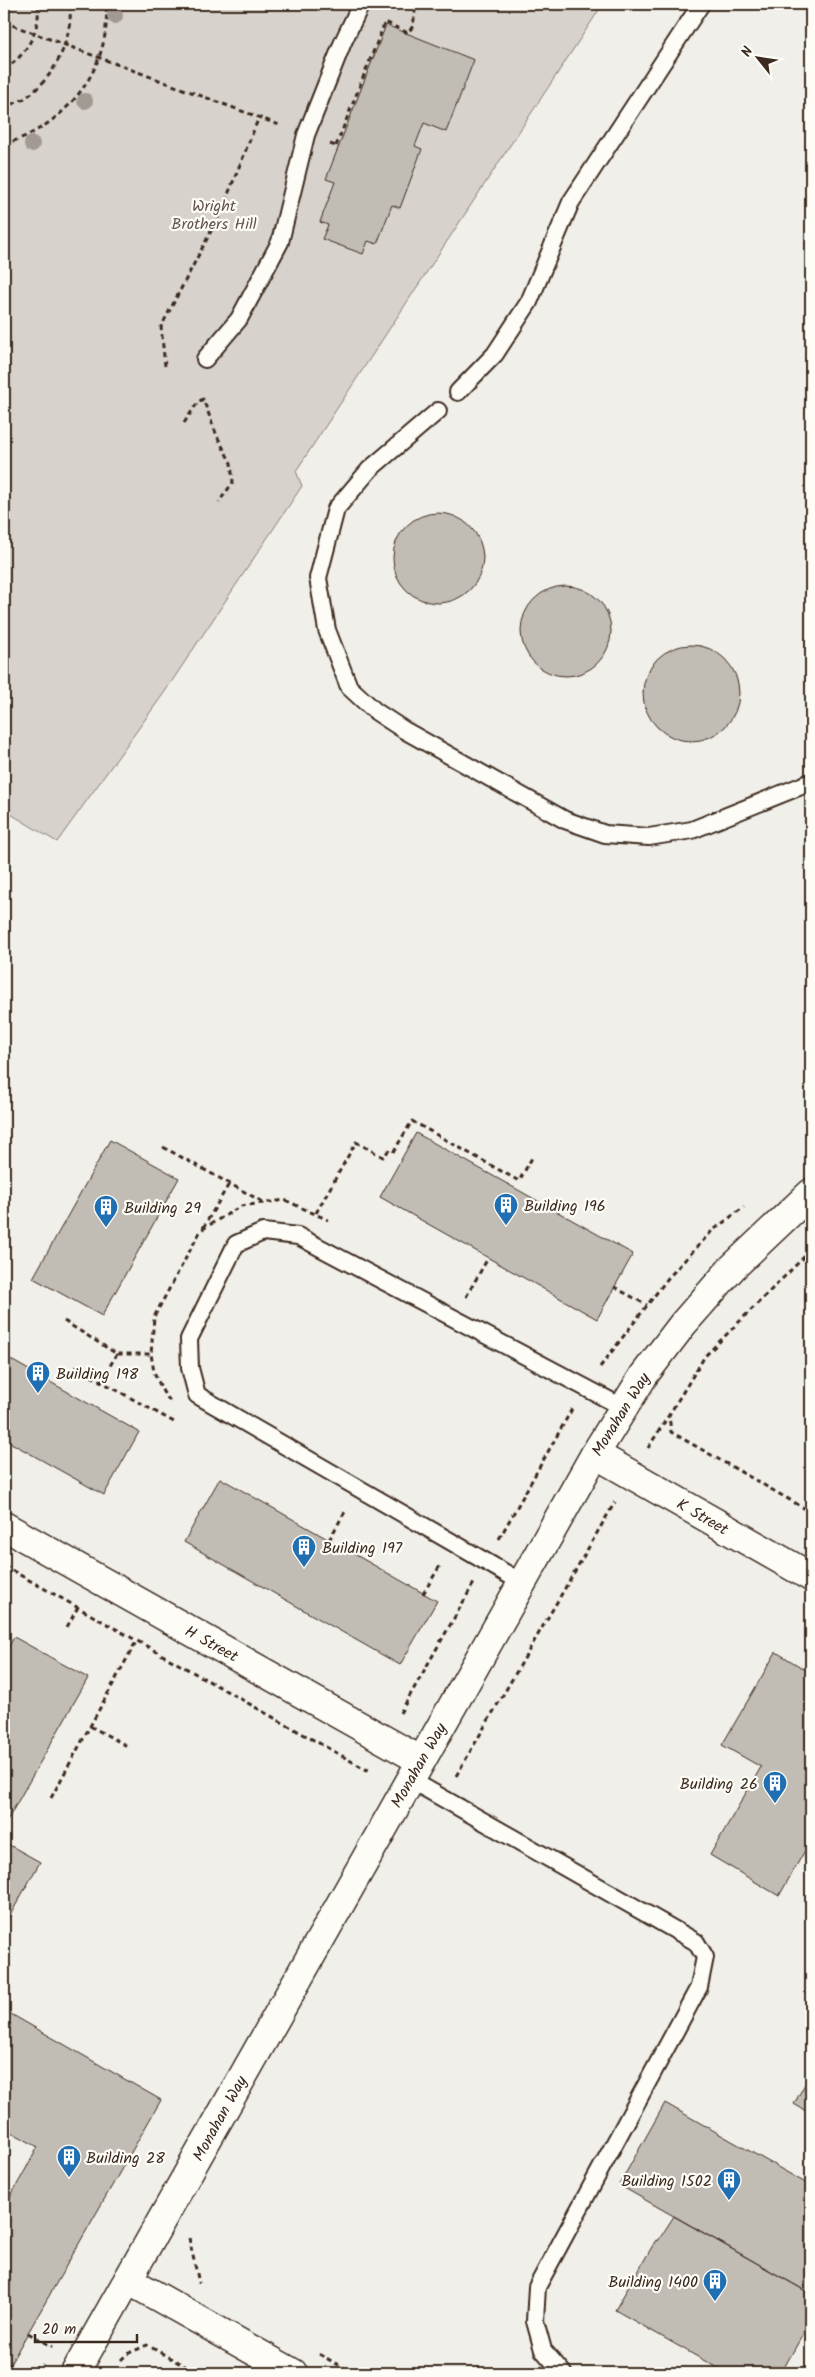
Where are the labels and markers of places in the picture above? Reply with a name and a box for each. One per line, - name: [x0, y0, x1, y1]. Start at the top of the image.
- building icon: Building 196: [493, 1192, 519, 1226]
- building icon: Building 29: [93, 1194, 119, 1228]
- place label: Building 196: [524, 1194, 606, 1219]
- place label: Building 29: [124, 1196, 201, 1221]
- building icon: Building 198: [25, 1360, 51, 1394]
- place label: Building 198: [56, 1362, 139, 1387]
- building icon: Building 197: [291, 1534, 317, 1568]
- place label: Building 197: [322, 1536, 403, 1561]
- building icon: Building 26: [762, 1770, 788, 1804]
- place label: Building 26: [680, 1772, 758, 1797]
- building icon: Building 28: [56, 2144, 82, 2178]
- place label: Building 28: [86, 2146, 165, 2171]
- building icon: Building 1502: [716, 2167, 742, 2201]
- place label: Building 1502: [621, 2169, 712, 2194]
- building icon: Building 1400: [702, 2268, 728, 2302]
- place label: Building 1400: [608, 2270, 698, 2295]

